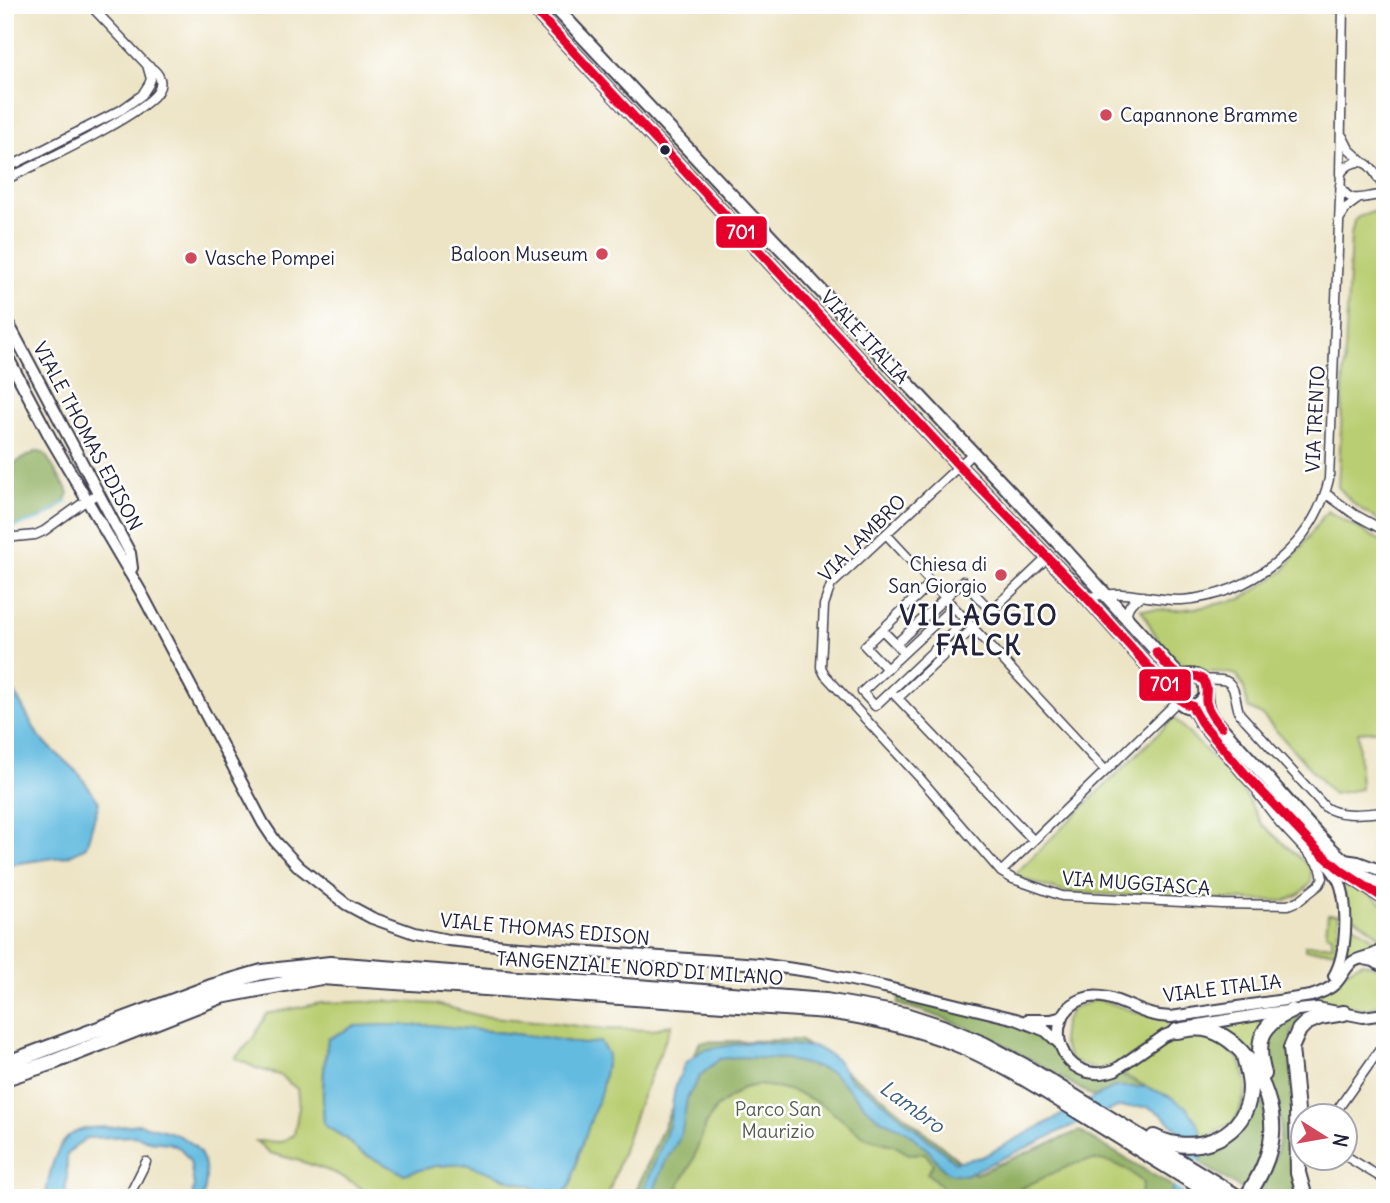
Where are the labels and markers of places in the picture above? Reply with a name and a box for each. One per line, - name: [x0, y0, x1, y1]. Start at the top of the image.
- place label: Capannone Bramme: [1120, 103, 1298, 127]
- marker: Capannone Bramme: [1098, 107, 1114, 123]
- unlabelled marker: [658, 143, 672, 157]
- place label: Baloon Museum: [451, 242, 588, 266]
- place label: Vasche Pompei: [205, 246, 335, 270]
- marker: Baloon Museum: [594, 246, 610, 262]
- marker: Vasche Pompei: [183, 250, 199, 266]
- place label: Chiesa di San Giorgio: [888, 552, 987, 598]
- marker: Chiesa di San Giorgio: [993, 567, 1009, 583]

